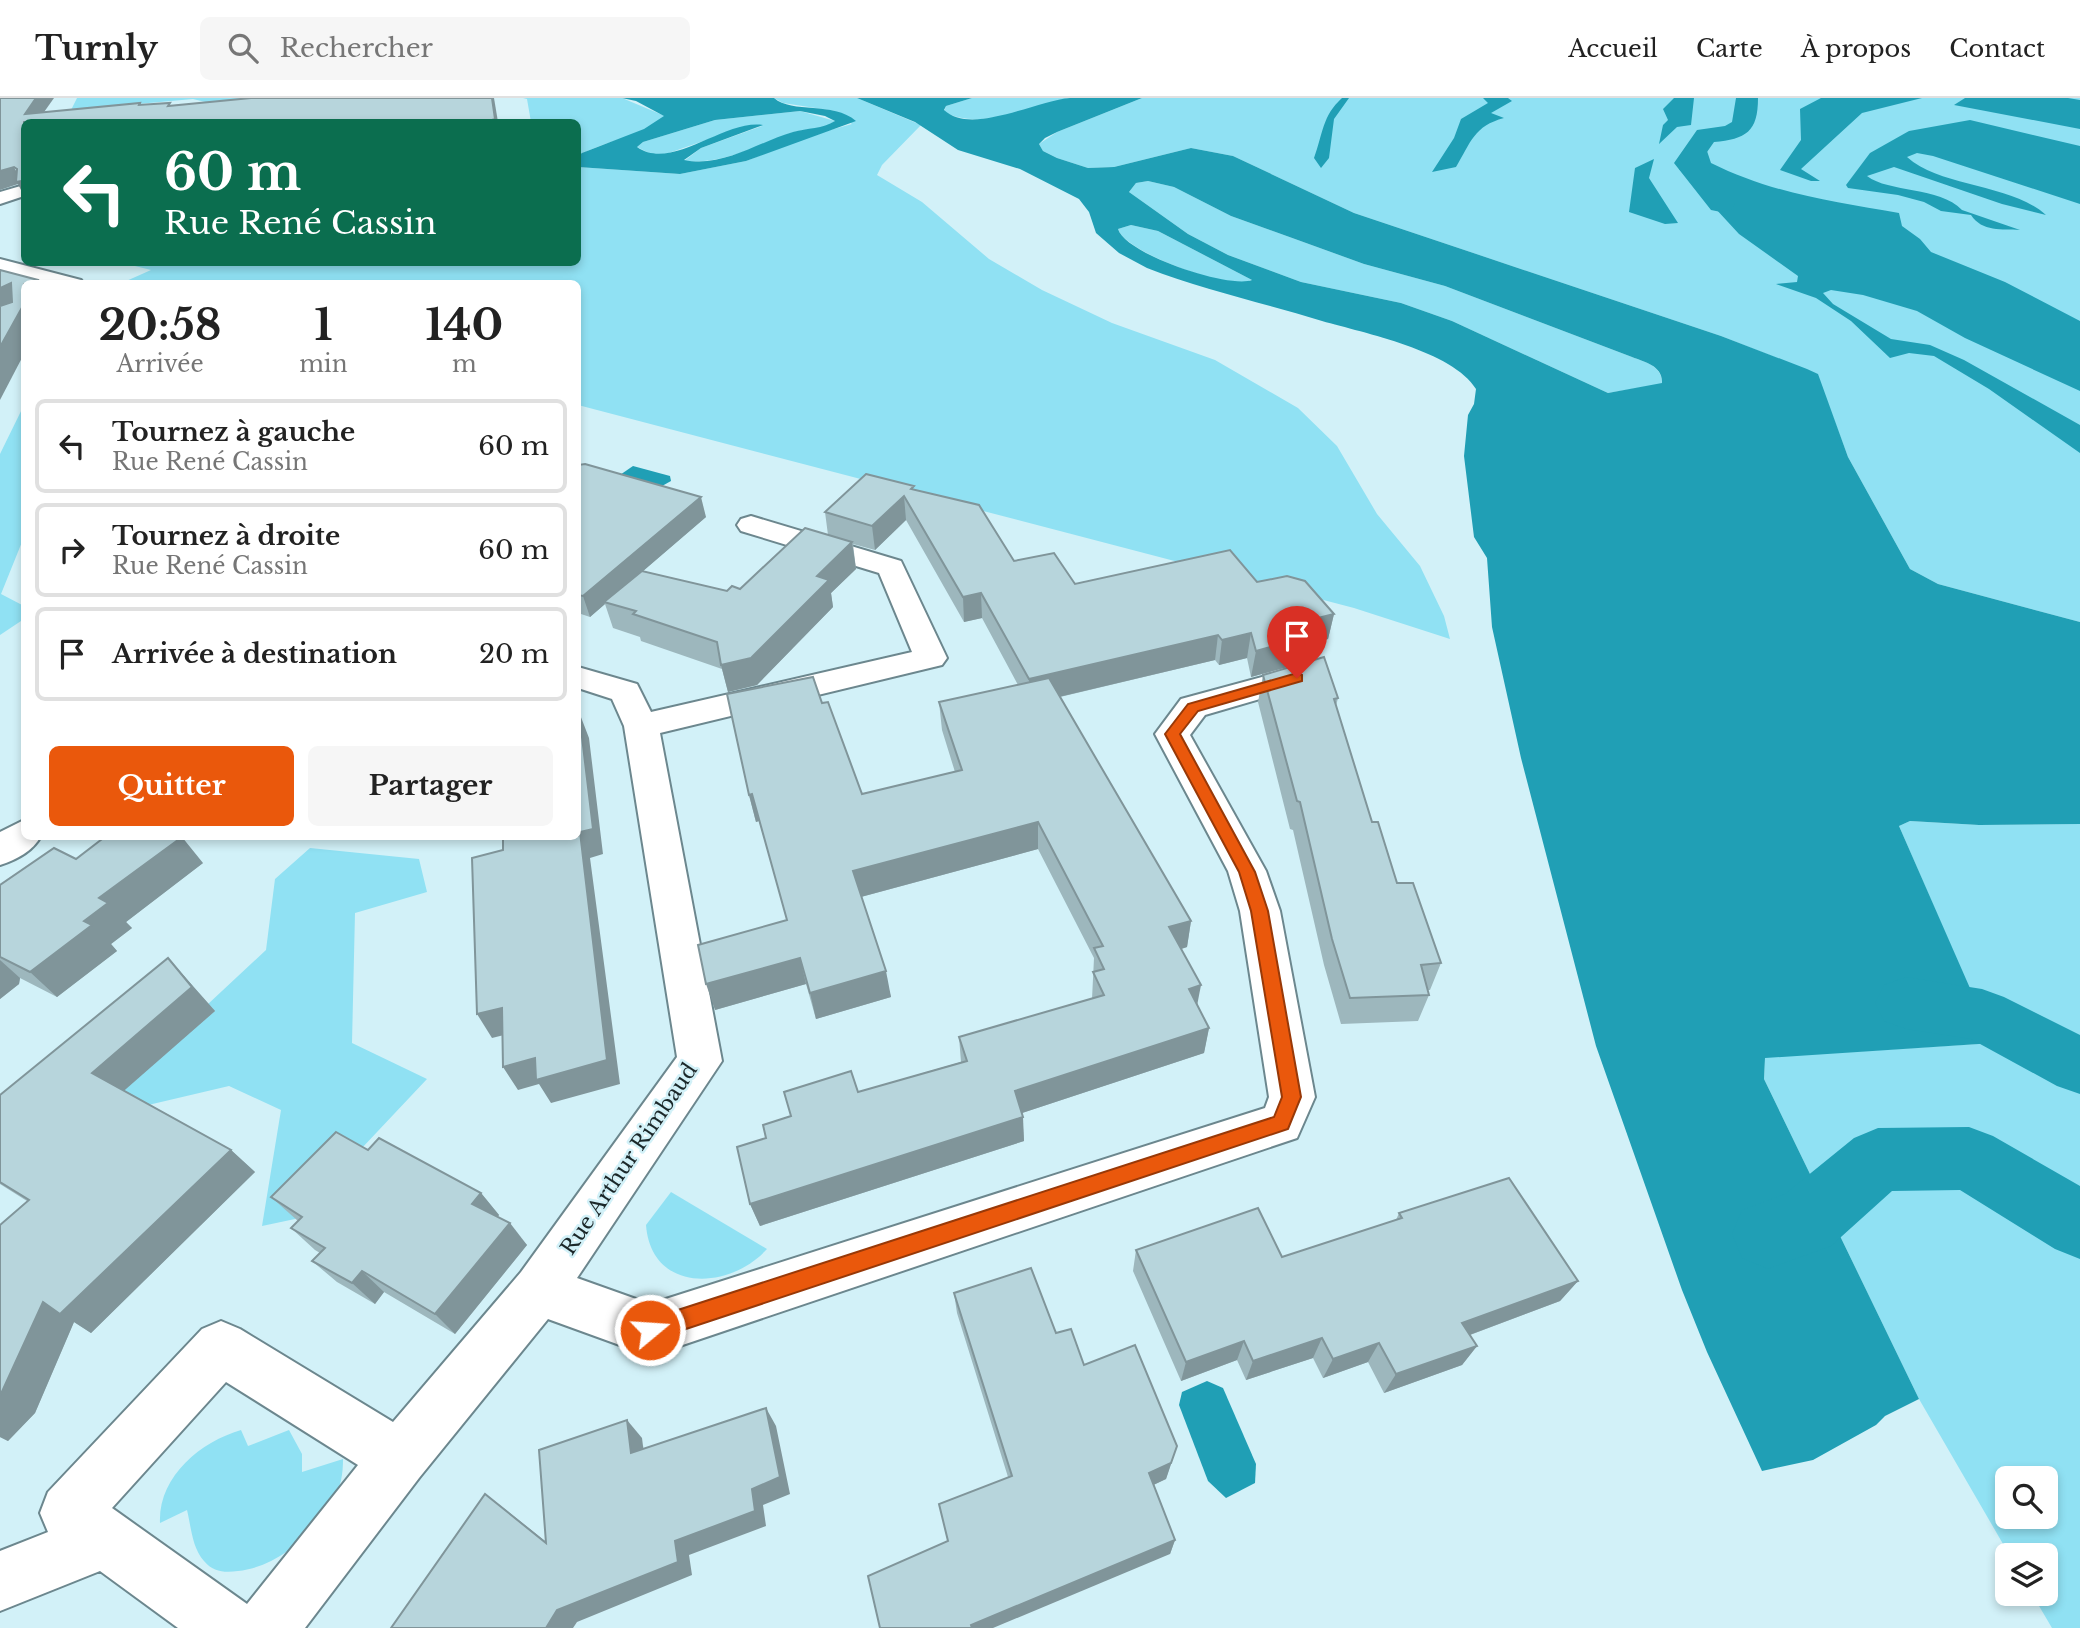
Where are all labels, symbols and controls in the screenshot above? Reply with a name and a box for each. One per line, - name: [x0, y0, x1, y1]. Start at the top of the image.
- search box: [200, 17, 690, 80]
- text: Turnly: [35, 28, 158, 69]
- icon: search: [224, 29, 262, 67]
- text: Rechercher: [280, 32, 433, 64]
- text: Accueil: [1568, 34, 1658, 63]
- text: Carte: [1696, 34, 1763, 63]
- text: À propos: [1801, 34, 1911, 63]
- text: Contact: [1949, 34, 2045, 63]
- text: 60 m: [164, 142, 301, 203]
- icon: left: [49, 147, 140, 238]
- text: Rue René Cassin: [164, 203, 436, 243]
- text: 20:58: [99, 299, 221, 351]
- text: 1: [314, 299, 333, 351]
- text: 140: [425, 299, 503, 351]
- text: Arrivée: [116, 350, 204, 378]
- text: min: [299, 350, 348, 378]
- text: m: [452, 350, 477, 378]
- text: Tournez à gauche: [112, 416, 355, 448]
- icon: left: [53, 427, 91, 465]
- text: 60 m: [478, 430, 549, 462]
- text: Rue René Cassin: [112, 448, 308, 476]
- text: Tournez à droite: [112, 520, 340, 552]
- icon: right: [53, 531, 91, 569]
- text: 60 m: [478, 534, 549, 566]
- text: Rue René Cassin: [112, 552, 308, 580]
- pin: [1267, 606, 1327, 678]
- icon: arrive: [1278, 617, 1316, 655]
- icon: arrive: [53, 635, 91, 673]
- text: Arrivée à destination: [112, 638, 397, 670]
- text: 20 m: [479, 638, 549, 670]
- button: Quitter: [49, 746, 294, 826]
- button: Partager: [308, 746, 553, 826]
- street label: Rue Arthur Rimbaud: [555, 1058, 703, 1260]
- position arrow: [613, 1293, 687, 1367]
- map controls: [1995, 1466, 2058, 1606]
- button: search: [1995, 1466, 2058, 1529]
- button: layers: [1995, 1543, 2058, 1606]

